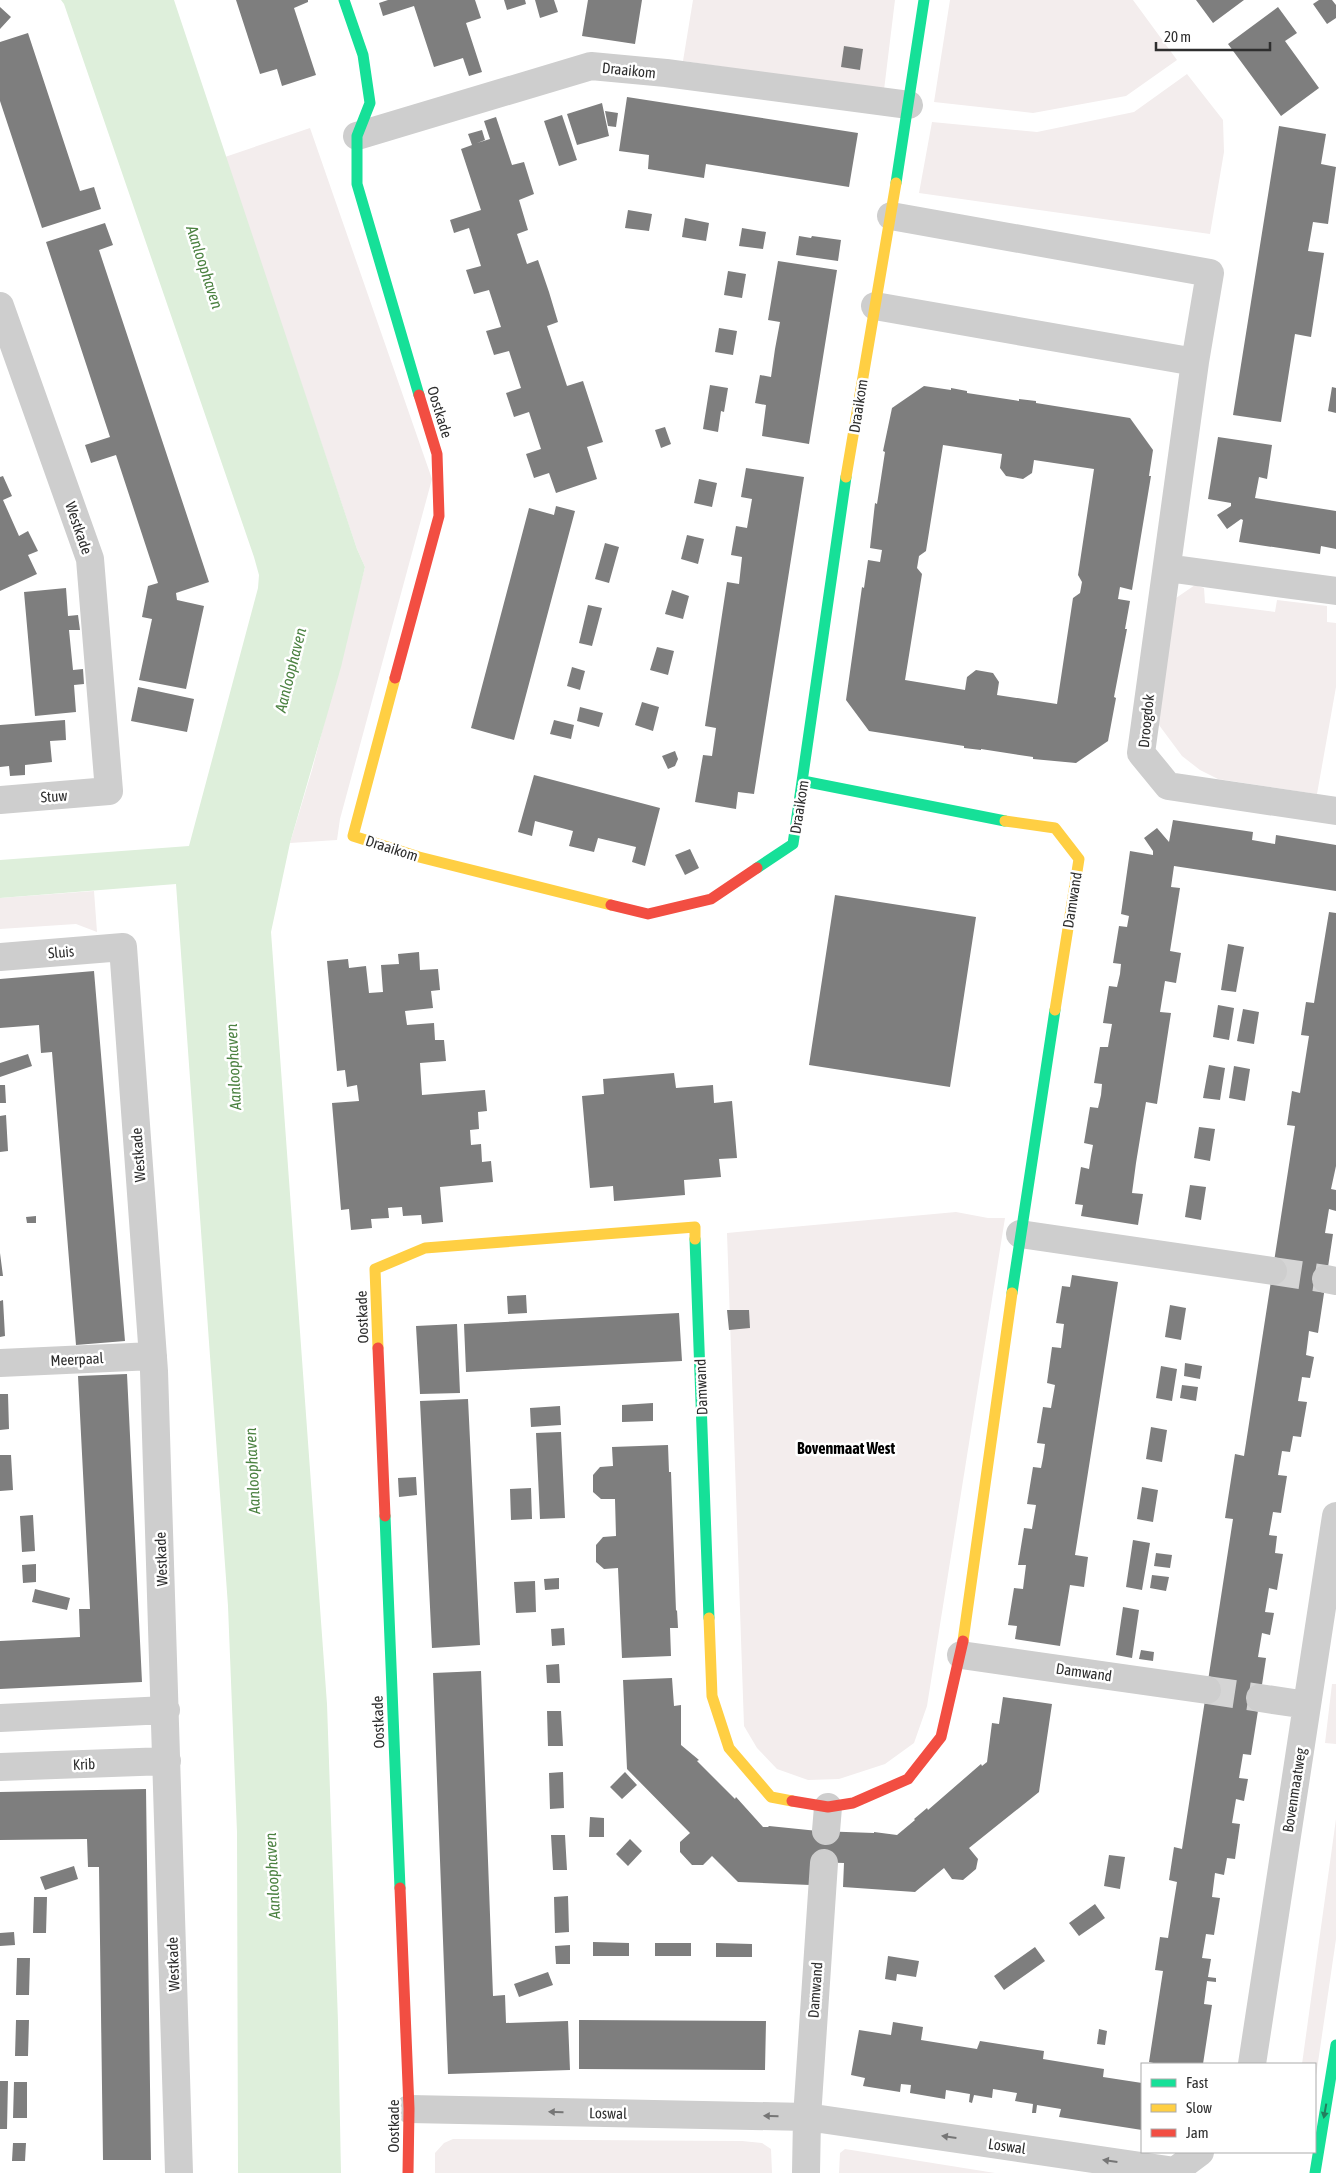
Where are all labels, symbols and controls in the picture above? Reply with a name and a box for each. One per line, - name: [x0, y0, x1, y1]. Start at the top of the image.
- scale bar: [1156, 20, 1270, 52]
- text: 20 m: [1164, 28, 1191, 45]
- street label: Draaikom: [601, 59, 657, 81]
- water label: Aanloophaven: [182, 222, 227, 311]
- street label: Draaikom: [845, 378, 871, 434]
- street label: Oostkade: [424, 384, 456, 440]
- street label: Westkade: [62, 500, 96, 557]
- water label: Aanloophaven: [271, 626, 310, 715]
- street label: Droogdok: [1135, 693, 1157, 749]
- street label: Draaikom: [786, 779, 812, 835]
- street label: Stuw: [40, 787, 68, 805]
- street label: Draaikom: [364, 832, 420, 864]
- street label: Damwand: [1059, 871, 1085, 929]
- street label: Sluis: [47, 942, 75, 962]
- water label: Aanloophaven: [222, 1023, 245, 1112]
- street label: Westkade: [128, 1127, 148, 1183]
- street label: Oostkade: [353, 1290, 371, 1344]
- street label: Meerpaal: [50, 1349, 104, 1369]
- street label: Damwand: [692, 1359, 710, 1415]
- water label: Aanloophaven: [241, 1427, 264, 1516]
- district label: Bovenmaat West: [797, 1439, 896, 1457]
- street label: Westkade: [152, 1531, 170, 1586]
- street label: Damwand: [1055, 1660, 1113, 1684]
- street label: Oostkade: [369, 1695, 387, 1749]
- street label: Bovenmaatweg: [1279, 1746, 1309, 1833]
- street label: Krib: [73, 1755, 95, 1773]
- water label: Aanloophaven: [261, 1832, 284, 1921]
- street label: Westkade: [164, 1936, 182, 1991]
- street label: Damwand: [805, 1961, 825, 2019]
- legend: [1141, 2063, 1316, 2153]
- text: Fast: [1186, 2074, 1208, 2091]
- street label: Oostkade: [385, 2099, 402, 2152]
- text: Slow: [1186, 2099, 1212, 2116]
- one-way arrow: [1321, 2103, 1329, 2119]
- street label: Loswal: [589, 2104, 627, 2122]
- one-way arrow: [547, 2107, 563, 2115]
- one-way arrow: [762, 2112, 778, 2120]
- text: Jam: [1186, 2124, 1209, 2141]
- one-way arrow: [941, 2133, 957, 2141]
- street label: Loswal: [987, 2135, 1027, 2157]
- one-way arrow: [1101, 2157, 1117, 2165]

